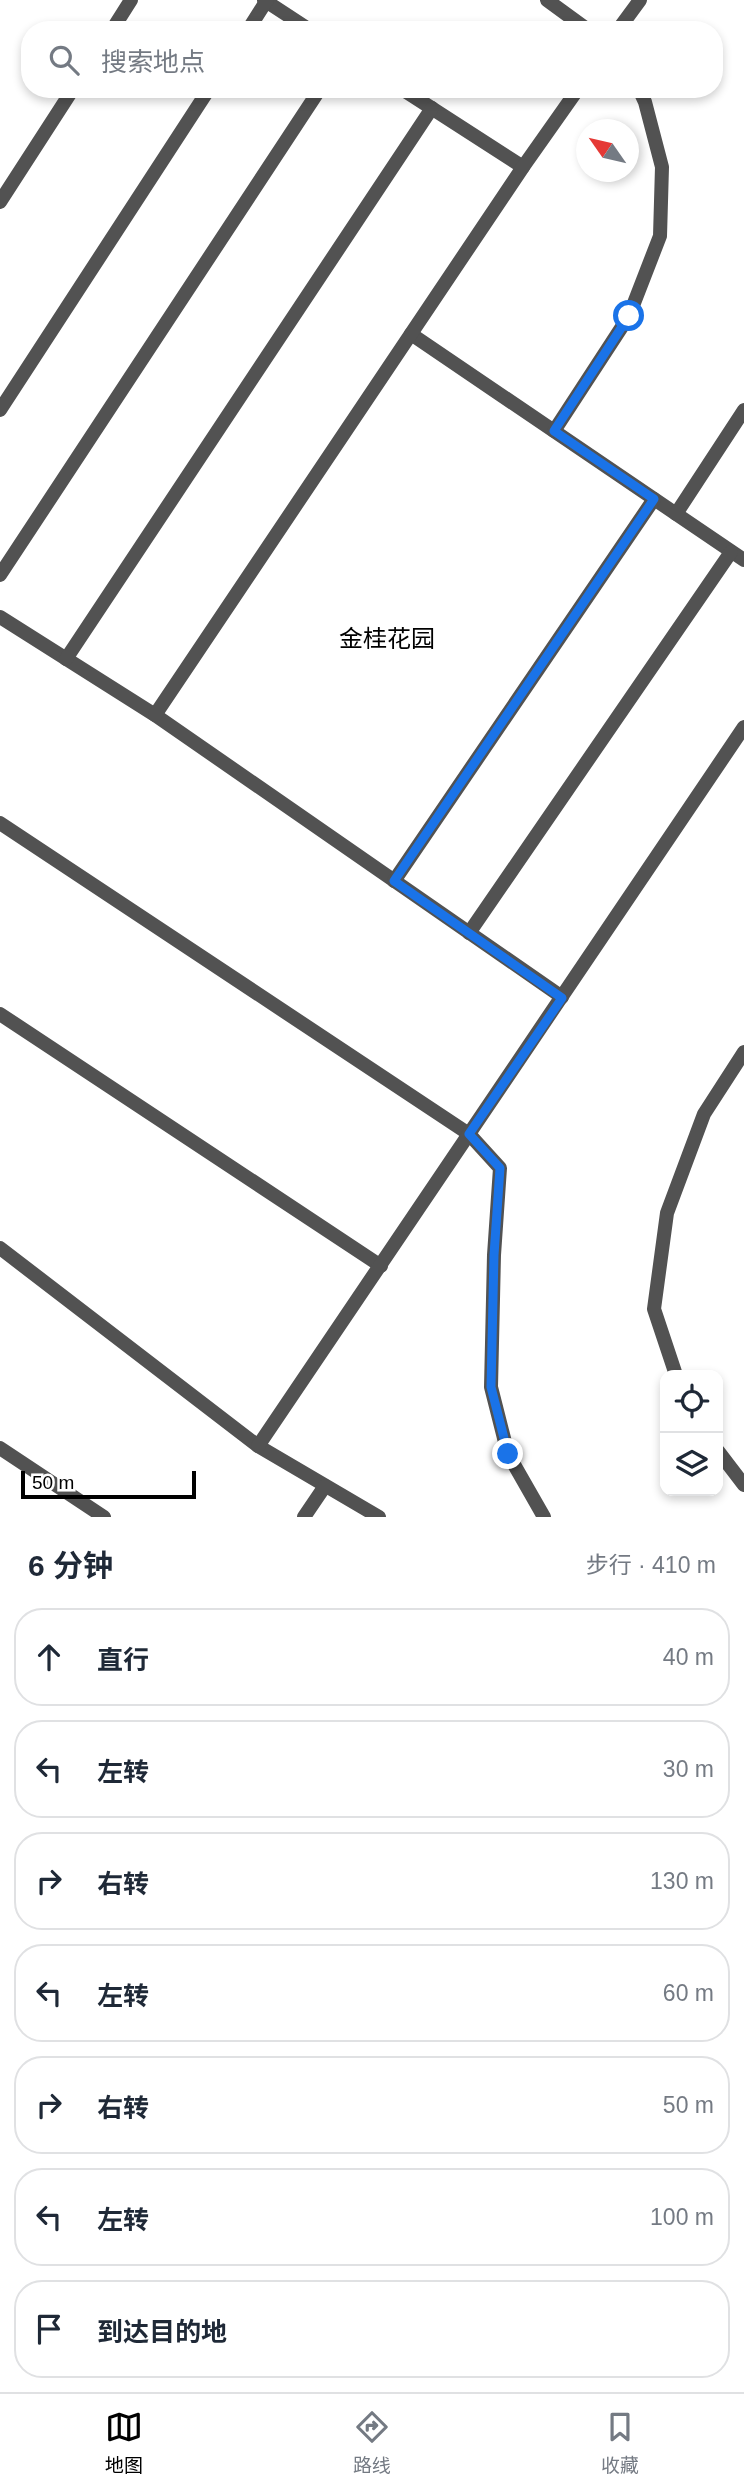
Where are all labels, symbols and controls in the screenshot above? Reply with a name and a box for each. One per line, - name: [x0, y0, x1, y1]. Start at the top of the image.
- search box: [21, 21, 723, 98]
- icon: search: [45, 41, 83, 79]
- text: 搜索地点: [101, 47, 205, 77]
- north arrow: [576, 119, 639, 182]
- route start: [613, 300, 644, 331]
- district label: 金桂花园: [339, 625, 435, 652]
- map controls: [660, 1370, 723, 1496]
- button: locate: [660, 1370, 723, 1433]
- button: layers: [660, 1433, 723, 1496]
- route end: [492, 1438, 523, 1469]
- scale bar: [21, 1468, 196, 1500]
- text: 50 m: [32, 1472, 74, 1493]
- text: 6 分钟: [28, 1549, 113, 1582]
- text: 步行 · 410 m: [586, 1552, 716, 1578]
- icon: ahead: [30, 1638, 68, 1676]
- text: 40 m: [663, 1644, 714, 1670]
- text: 直行: [97, 1645, 149, 1675]
- icon: left: [30, 1750, 68, 1788]
- text: 30 m: [663, 1756, 714, 1782]
- text: 左转: [97, 1757, 149, 1787]
- icon: right: [30, 1862, 68, 1900]
- text: 130 m: [650, 1868, 714, 1894]
- text: 右转: [97, 1869, 149, 1899]
- icon: left: [30, 1974, 68, 2012]
- text: 60 m: [663, 1980, 714, 2006]
- text: 左转: [97, 1981, 149, 2011]
- icon: right: [30, 2086, 68, 2124]
- text: 50 m: [663, 2092, 714, 2118]
- text: 右转: [97, 2093, 149, 2123]
- icon: left: [30, 2198, 68, 2236]
- text: 100 m: [650, 2204, 714, 2230]
- text: 左转: [97, 2205, 149, 2235]
- icon: arrive: [30, 2310, 68, 2348]
- text: 到达目的地: [97, 2317, 227, 2347]
- tab: 地图: [105, 2408, 143, 2477]
- tab: 路线: [353, 2408, 391, 2477]
- tab: 收藏: [601, 2408, 639, 2477]

